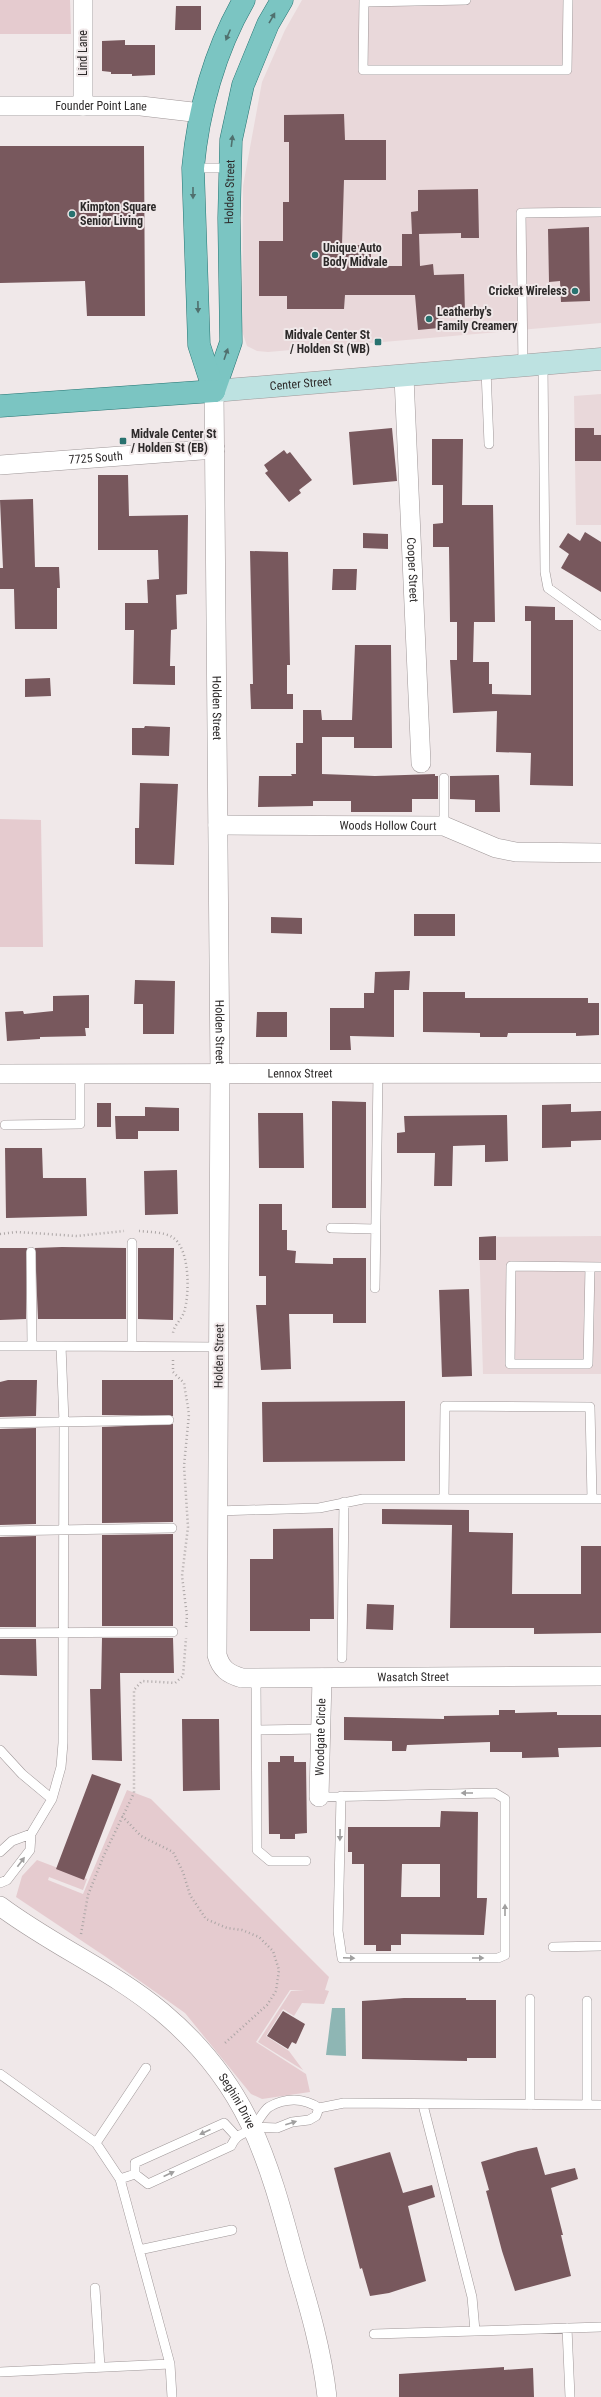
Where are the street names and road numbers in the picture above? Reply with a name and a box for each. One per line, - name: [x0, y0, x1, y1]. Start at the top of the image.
- street label: Lind Lane: [76, 30, 90, 76]
- street label: Founder Point Lane: [55, 99, 148, 114]
- street label: Holden Street: [222, 159, 238, 224]
- street label: Center Street: [269, 374, 333, 393]
- street label: 7725 South: [68, 449, 123, 467]
- street label: Cooper Street: [404, 537, 421, 603]
- street label: Holden Street: [210, 676, 224, 741]
- street label: Woods Hollow Court: [339, 819, 437, 833]
- street label: Holden Street: [212, 1000, 227, 1065]
- street label: Lennox Street: [267, 1066, 333, 1081]
- street label: Holden Street: [211, 1323, 227, 1388]
- street label: Wasatch Street: [377, 1670, 449, 1684]
- street label: Woodgate Circle: [313, 1698, 328, 1776]
- street label: Seghini Drive: [215, 2071, 259, 2131]

